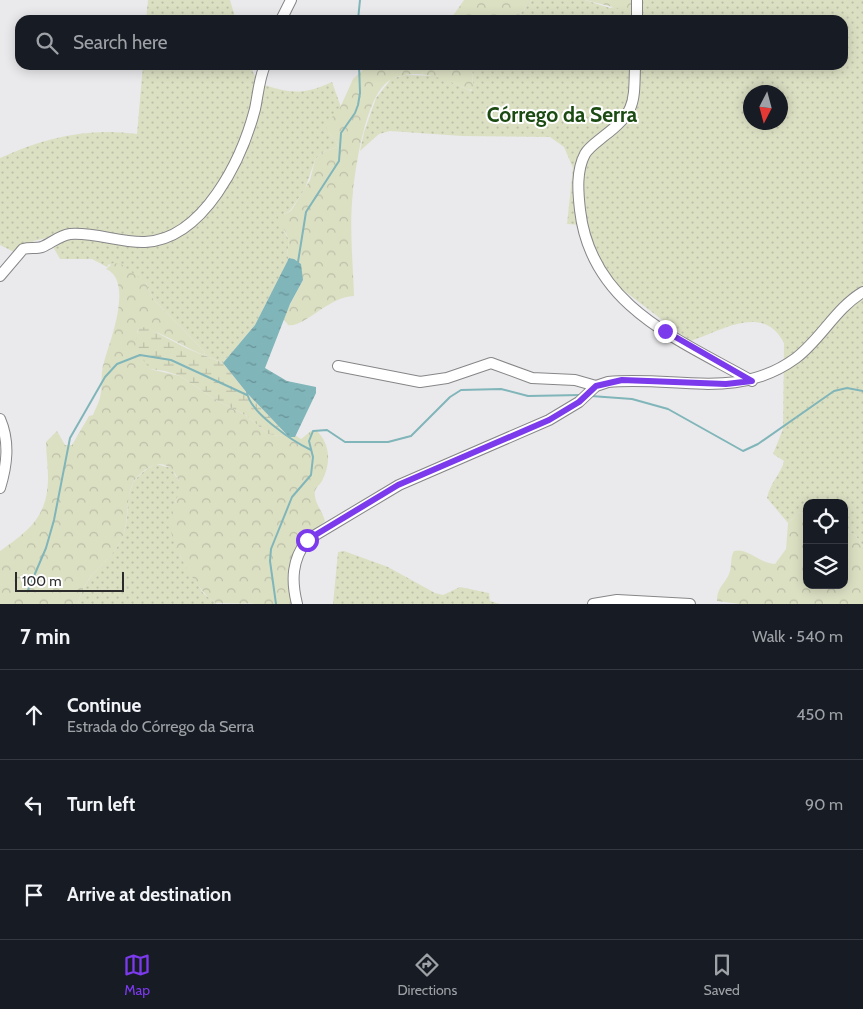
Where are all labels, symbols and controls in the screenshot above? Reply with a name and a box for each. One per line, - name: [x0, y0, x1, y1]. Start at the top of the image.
- search box: [15, 15, 848, 70]
- icon: search: [33, 29, 61, 57]
- text: Search here: [73, 31, 167, 54]
- north arrow: [743, 85, 788, 130]
- district label: Córrego da Serra: [487, 102, 638, 127]
- route end: [654, 320, 677, 343]
- map controls: [803, 499, 848, 589]
- button: locate: [803, 499, 848, 544]
- route start: [296, 529, 319, 552]
- button: layers: [803, 544, 848, 589]
- scale bar: [15, 569, 124, 592]
- text: 100 m: [22, 572, 62, 590]
- text: 7 min: [20, 624, 70, 649]
- text: Walk · 540 m: [752, 627, 843, 646]
- text: Continue: [67, 694, 141, 717]
- icon: ahead: [20, 701, 48, 729]
- text: 450 m: [796, 705, 843, 724]
- text: Estrada do Córrego da Serra: [67, 717, 254, 736]
- icon: left: [20, 791, 48, 819]
- text: Turn left: [67, 793, 135, 816]
- text: 90 m: [805, 795, 843, 814]
- icon: arrive: [20, 881, 48, 909]
- text: Arrive at destination: [67, 883, 231, 906]
- tab: Map: [123, 951, 151, 999]
- tab: Directions: [397, 951, 457, 999]
- tab: Saved: [703, 951, 740, 999]

